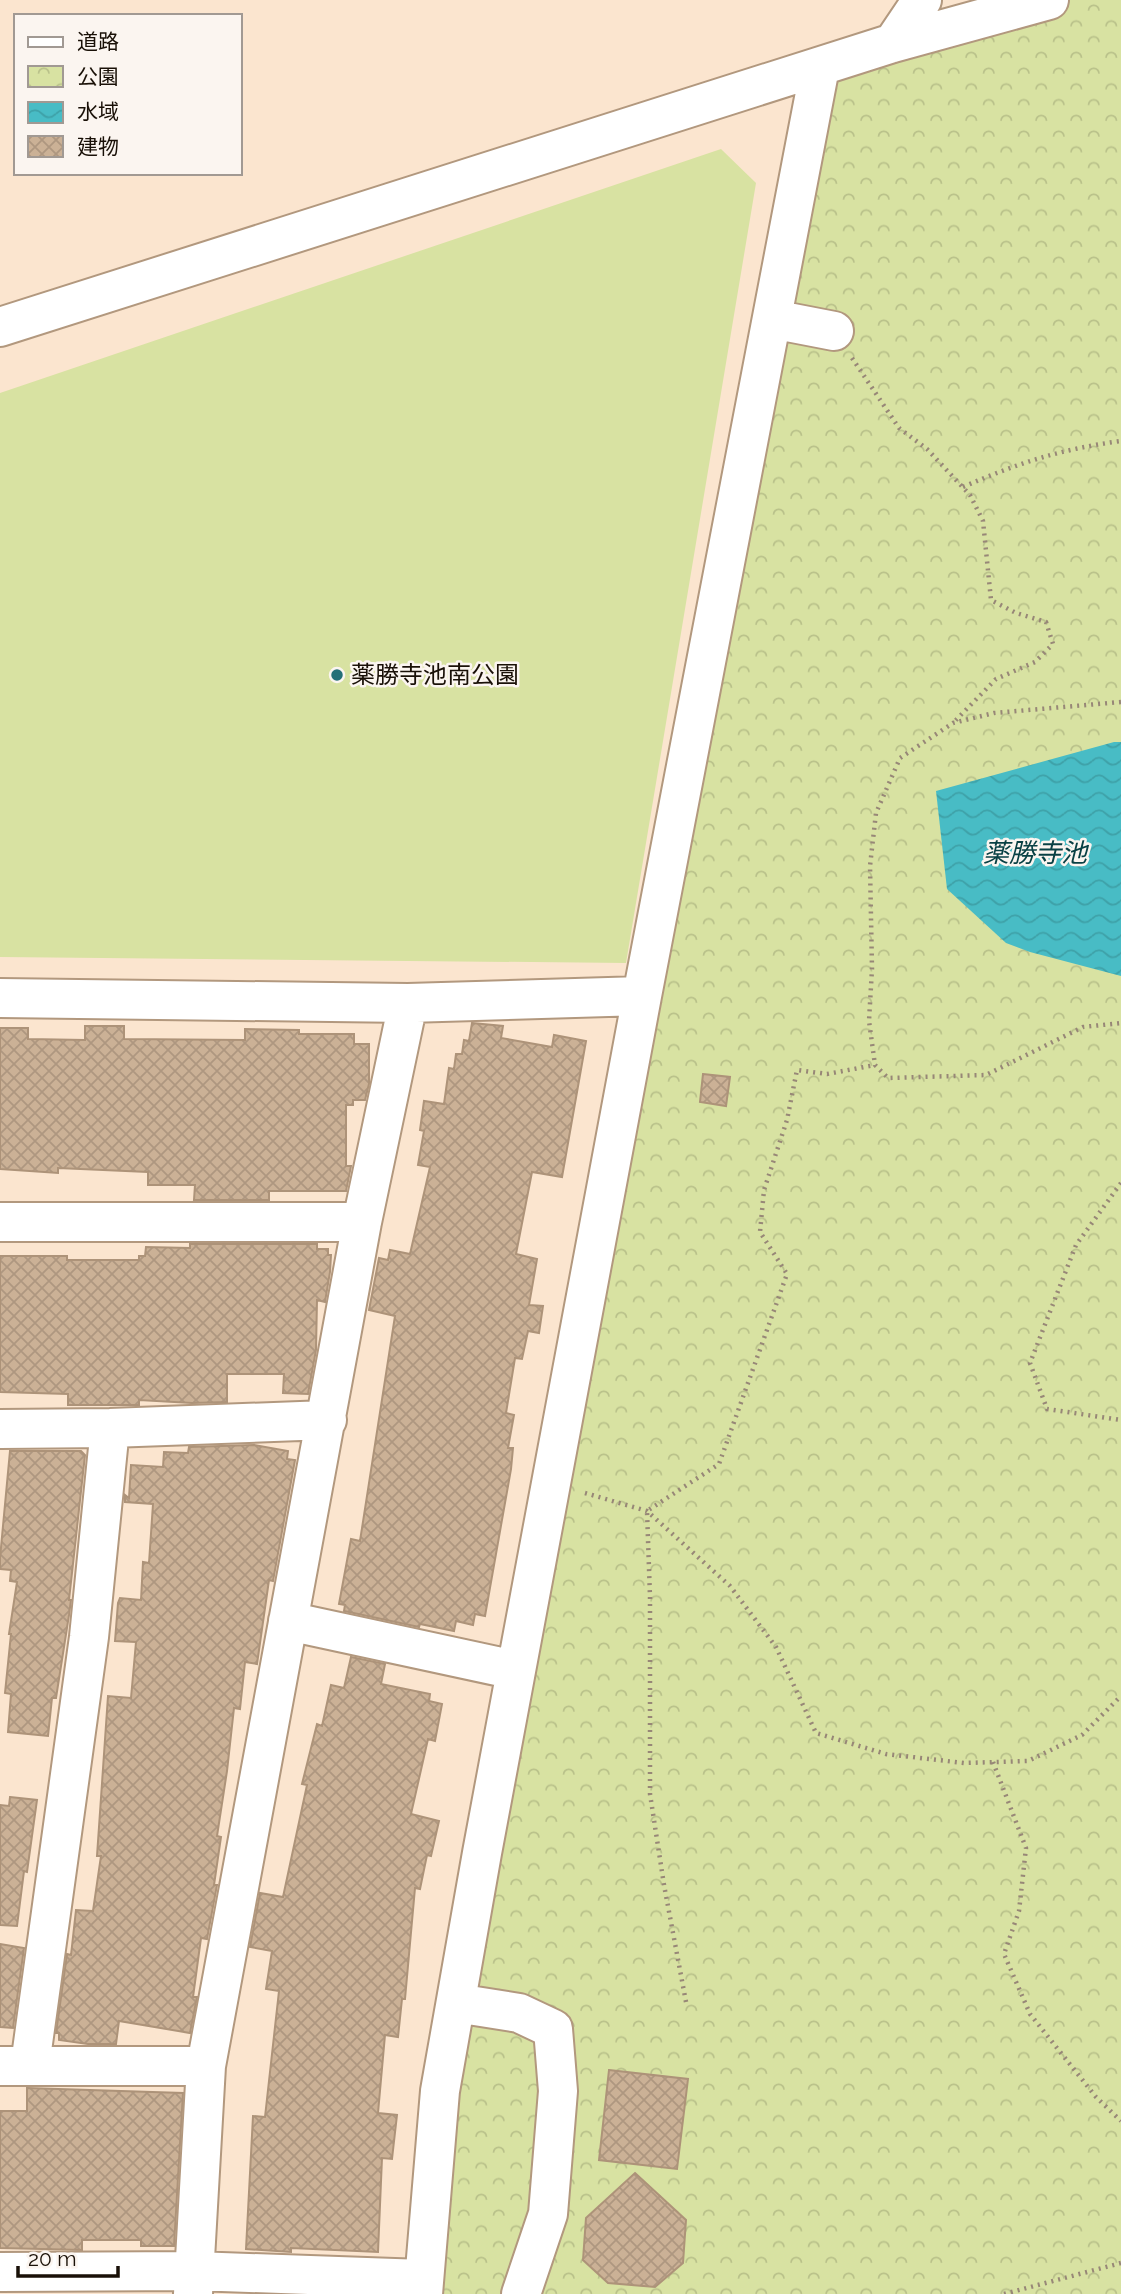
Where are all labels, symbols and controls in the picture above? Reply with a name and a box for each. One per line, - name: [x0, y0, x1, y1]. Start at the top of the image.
- legend: [14, 14, 242, 175]
- text: 道路: [77, 29, 119, 54]
- text: 公園: [77, 64, 119, 89]
- text: 水域: [77, 99, 119, 124]
- text: 建物: [77, 134, 119, 159]
- place label: 薬勝寺池南公園: [351, 660, 519, 689]
- marker: 薬勝寺池南公園: [329, 667, 345, 683]
- water label: 薬勝寺池: [983, 838, 1090, 868]
- scale bar: [18, 2234, 117, 2278]
- text: 20 m: [28, 2246, 76, 2271]

